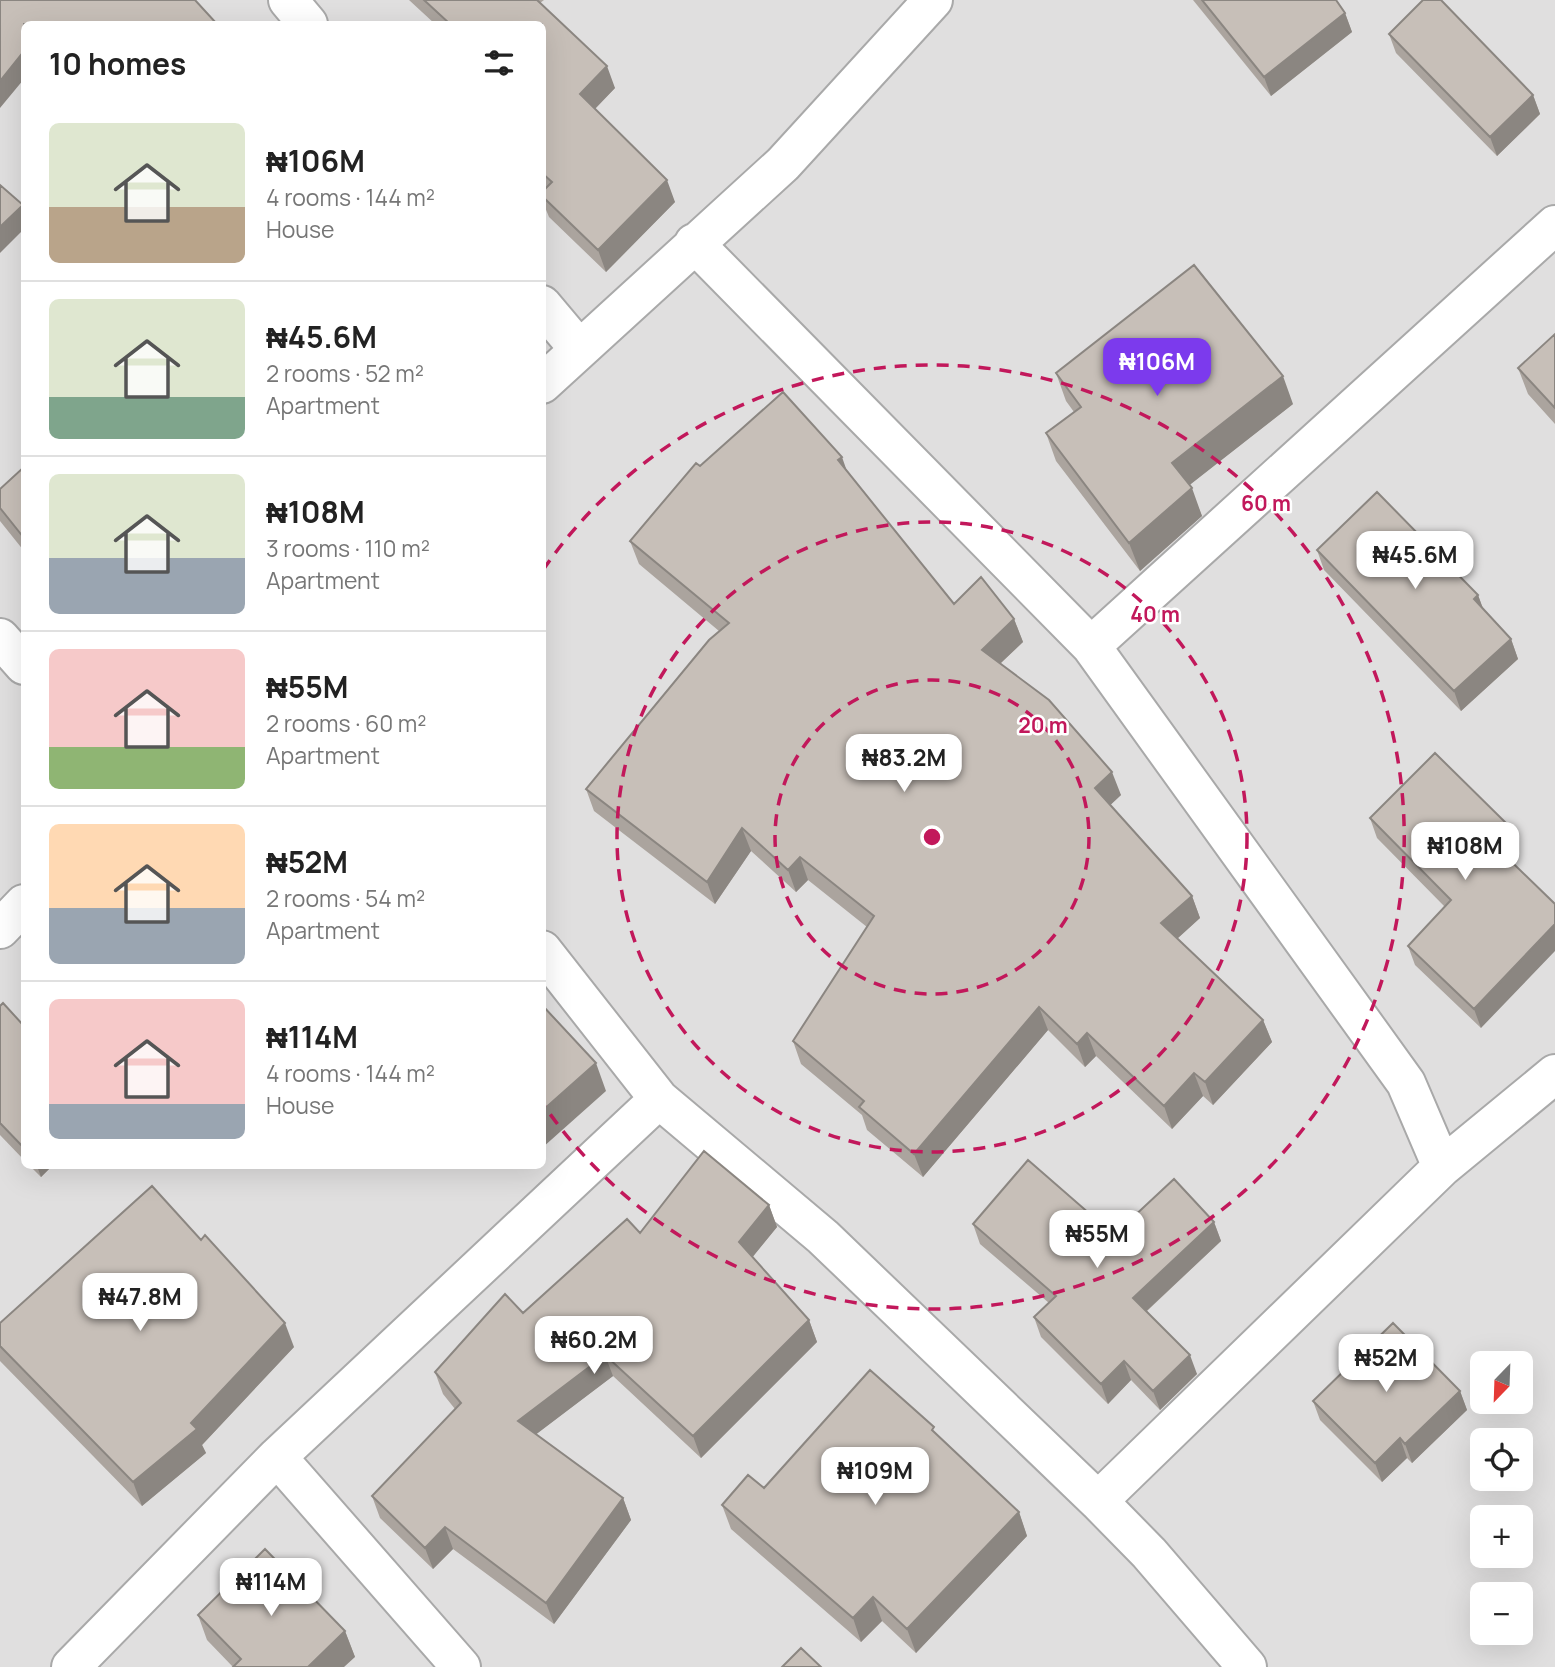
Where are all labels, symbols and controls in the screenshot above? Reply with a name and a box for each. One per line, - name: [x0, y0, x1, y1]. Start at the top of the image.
- text: 10 homes: [49, 43, 186, 84]
- icon: filters: [480, 44, 518, 82]
- text: ₦106M: [266, 140, 365, 181]
- icon: home: [105, 151, 189, 235]
- text: 4 rooms · 144 m²: [266, 181, 435, 213]
- text: House: [266, 213, 335, 245]
- text: ₦45.6M: [266, 316, 377, 357]
- icon: home: [105, 327, 189, 411]
- pin: ₦106M: [1108, 338, 1206, 398]
- text: ₦106M: [1119, 345, 1195, 377]
- text: 2 rooms · 52 m²: [266, 357, 424, 389]
- text: Apartment: [266, 389, 380, 421]
- text: 60 m: [1241, 489, 1291, 517]
- text: ₦108M: [266, 491, 365, 532]
- icon: home: [105, 502, 189, 586]
- text: 3 rooms · 110 m²: [266, 532, 430, 564]
- pin: ₦45.6M: [1358, 532, 1472, 591]
- text: ₦45.6M: [1372, 538, 1458, 570]
- text: Apartment: [266, 564, 380, 596]
- text: 40 m: [1130, 600, 1180, 628]
- text: ₦55M: [266, 666, 348, 707]
- icon: home: [105, 677, 189, 761]
- text: 2 rooms · 60 m²: [266, 707, 427, 739]
- text: 20 m: [1018, 711, 1068, 739]
- pin: ₦83.2M: [847, 734, 961, 794]
- text: Apartment: [266, 739, 380, 771]
- text: ₦83.2M: [862, 741, 946, 773]
- pin: ₦108M: [1416, 822, 1514, 882]
- centre of rings: [920, 825, 944, 849]
- text: ₦108M: [1427, 829, 1503, 861]
- text: ₦52M: [266, 841, 348, 882]
- icon: home: [105, 852, 189, 936]
- text: 2 rooms · 54 m²: [266, 882, 425, 914]
- text: Apartment: [266, 914, 380, 946]
- text: ₦114M: [266, 1016, 358, 1057]
- icon: home: [105, 1027, 189, 1111]
- text: 4 rooms · 144 m²: [266, 1057, 435, 1089]
- text: House: [266, 1089, 335, 1121]
- pin: ₦55M: [1056, 1210, 1138, 1270]
- text: ₦55M: [1065, 1217, 1129, 1249]
- pin: ₦47.8M: [83, 1274, 197, 1333]
- text: ₦47.8M: [98, 1280, 182, 1312]
- pin: ₦60.2M: [537, 1316, 651, 1376]
- text: ₦60.2M: [551, 1323, 637, 1355]
- pin: ₦52M: [1345, 1334, 1427, 1394]
- text: ₦52M: [1355, 1341, 1417, 1373]
- north arrow: [1470, 1351, 1533, 1414]
- map controls: [1470, 1351, 1533, 1645]
- button: locate: [1470, 1428, 1533, 1491]
- pin: ₦109M: [826, 1448, 924, 1507]
- text: ₦109M: [837, 1454, 913, 1486]
- button: +: [1470, 1505, 1533, 1568]
- pin: ₦114M: [222, 1558, 320, 1618]
- text: ₦114M: [236, 1565, 306, 1597]
- button: −: [1470, 1582, 1533, 1645]

